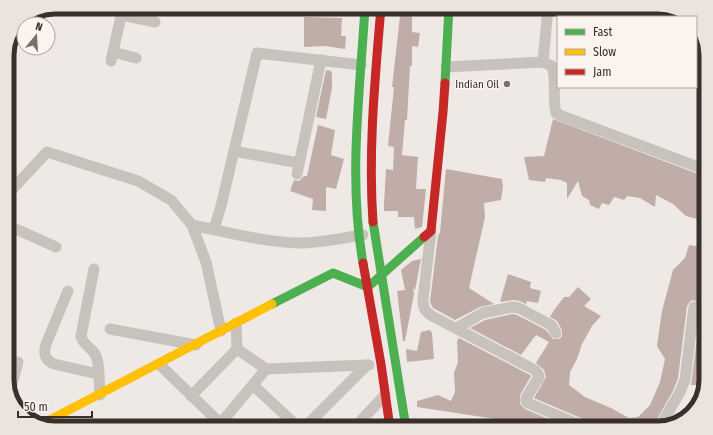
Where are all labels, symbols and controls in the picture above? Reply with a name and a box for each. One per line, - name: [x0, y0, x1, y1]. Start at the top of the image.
- north arrow: [16, 16, 56, 56]
- legend: [557, 16, 697, 88]
- text: N: [34, 20, 44, 34]
- text: Fast: [593, 25, 612, 39]
- text: Slow: [593, 45, 616, 59]
- text: Jam: [593, 65, 611, 79]
- place label: Indian Oil: [455, 78, 499, 91]
- marker: Indian Oil: [502, 79, 512, 89]
- scale bar: [18, 393, 92, 419]
- text: 50 m: [24, 400, 48, 414]

